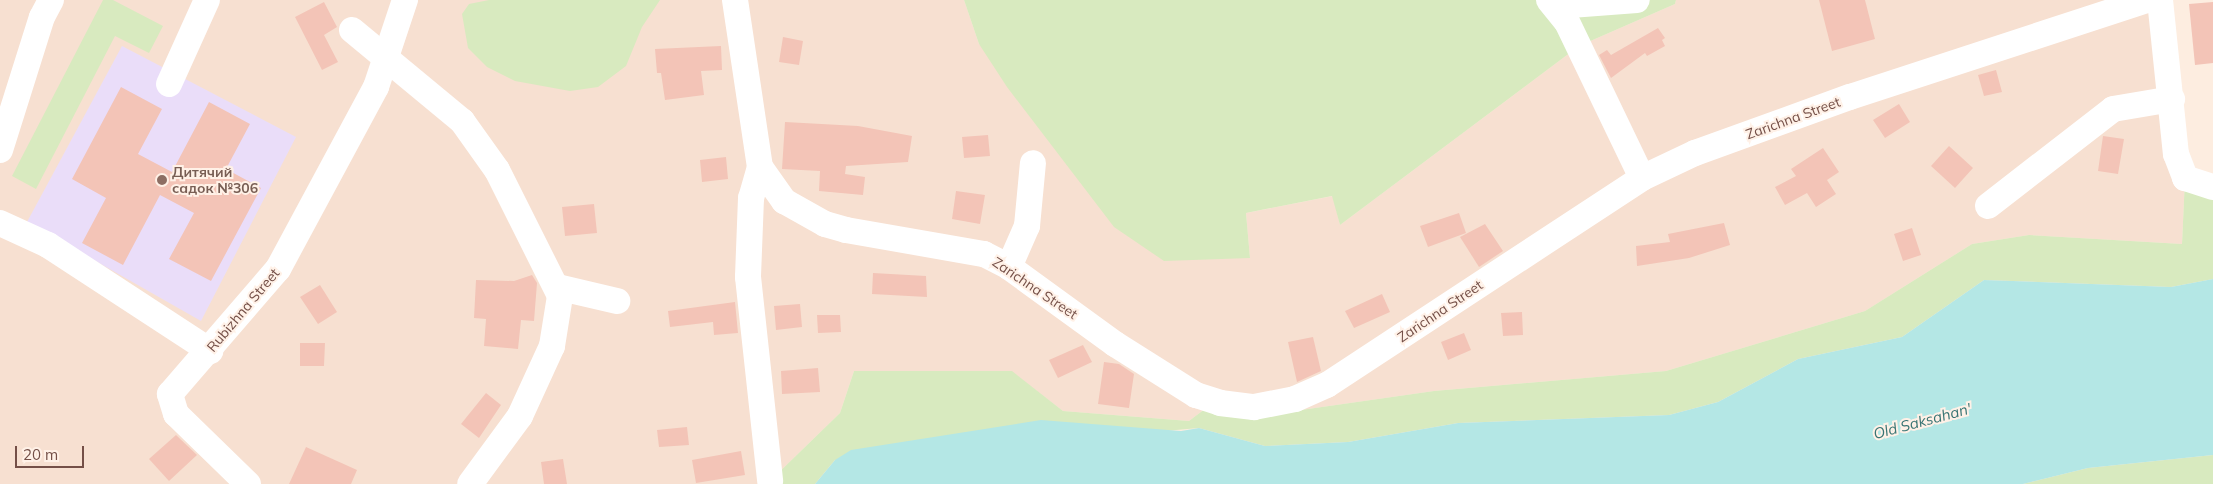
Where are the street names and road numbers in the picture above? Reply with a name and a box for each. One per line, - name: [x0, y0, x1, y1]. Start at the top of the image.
- street label: Zarichna Street: [1744, 93, 1842, 143]
- street label: Zarichna Street: [989, 253, 1081, 323]
- street label: Rubizhna Street: [203, 265, 283, 355]
- street label: Zarichna Street: [1394, 276, 1486, 346]

